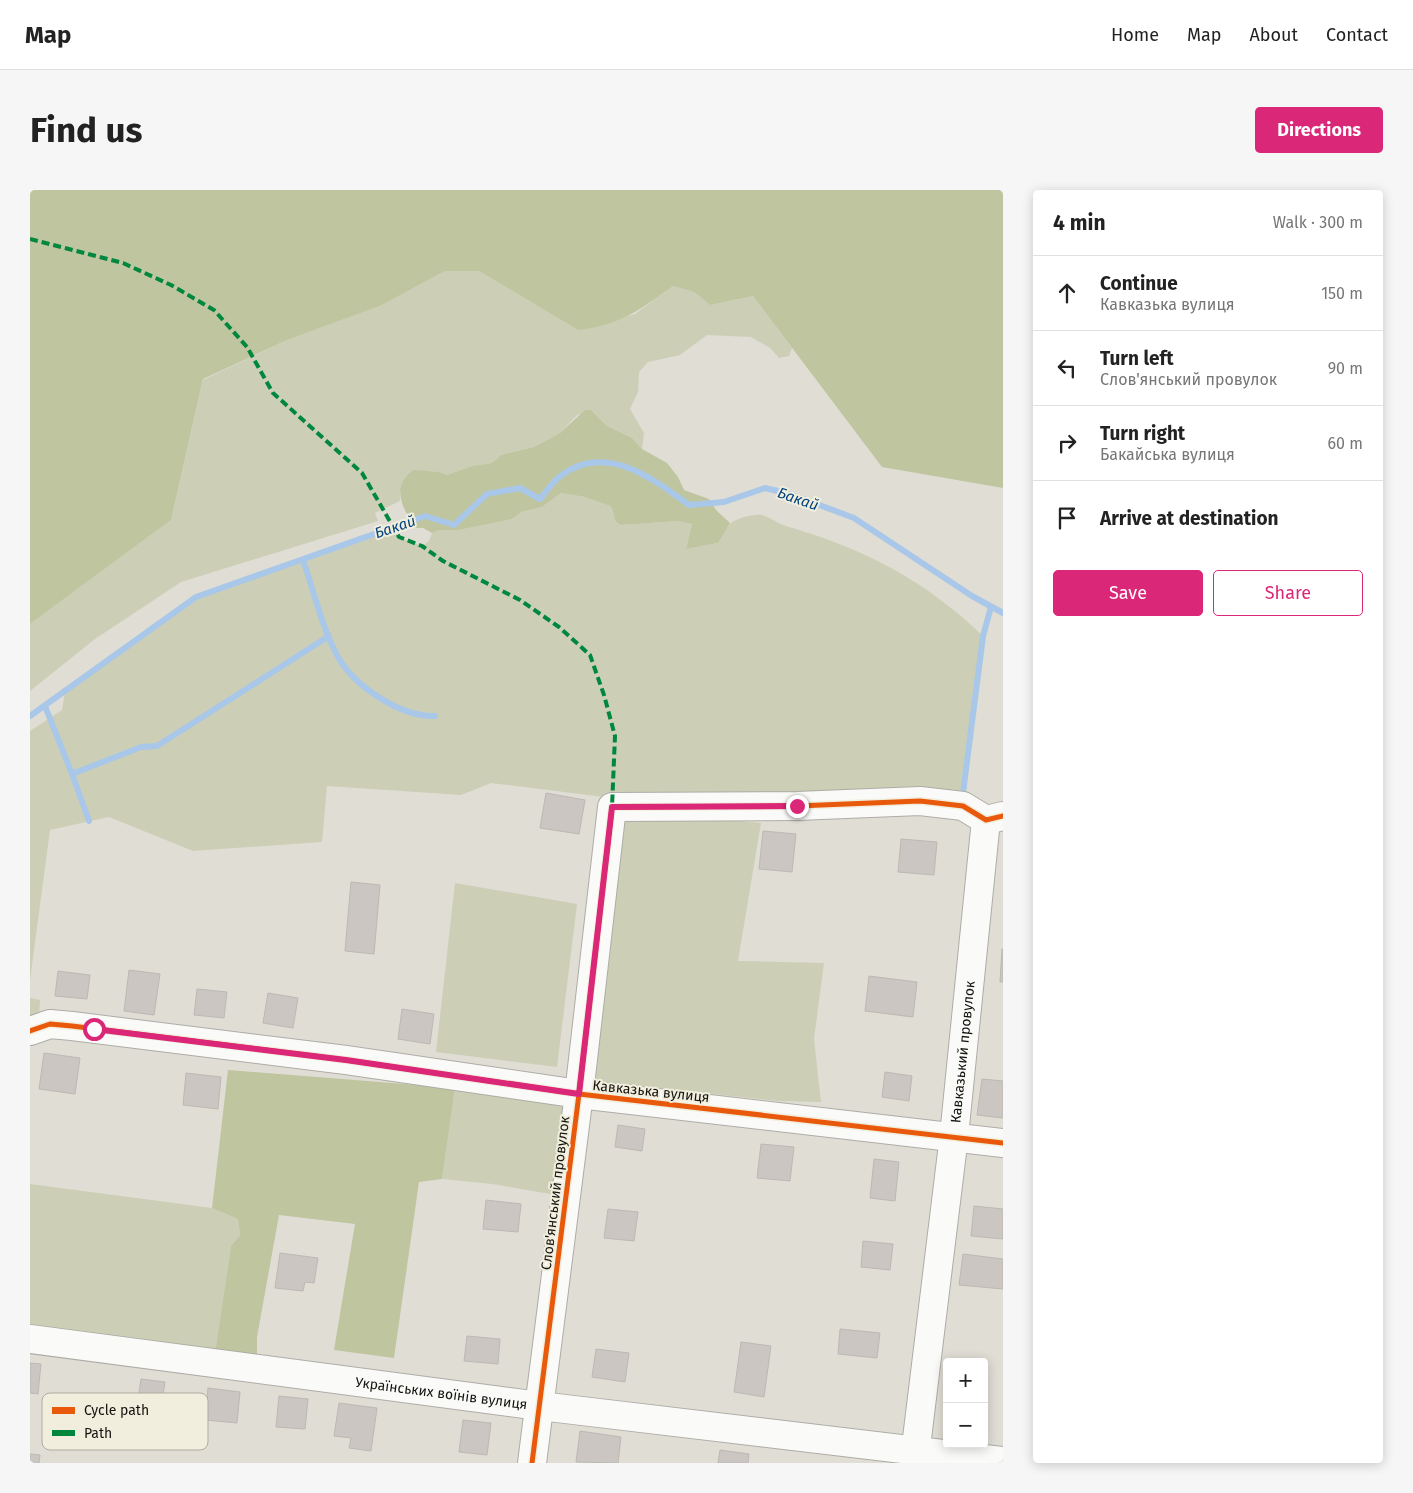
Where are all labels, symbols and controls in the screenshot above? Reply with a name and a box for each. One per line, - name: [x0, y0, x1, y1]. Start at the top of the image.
- text: Map: [25, 21, 71, 49]
- text: Home: [1111, 24, 1159, 46]
- text: Map: [1187, 24, 1221, 46]
- text: About: [1249, 24, 1298, 46]
- text: Contact: [1326, 24, 1388, 46]
- button: Directions: [1255, 107, 1383, 153]
- text: Find us: [30, 109, 142, 151]
- text: 4 min: [1053, 210, 1106, 236]
- text: Walk · 300 m: [1273, 213, 1363, 232]
- text: Continue: [1100, 272, 1178, 295]
- icon: ahead: [1053, 279, 1081, 307]
- text: 150 m: [1321, 284, 1363, 303]
- text: Кавказька вулиця: [1100, 295, 1235, 314]
- text: Turn left: [1100, 347, 1174, 370]
- icon: left: [1053, 354, 1081, 382]
- text: 90 m: [1328, 359, 1363, 378]
- text: Слов'янський провулок: [1100, 370, 1277, 389]
- text: Turn right: [1100, 422, 1185, 445]
- icon: right: [1053, 429, 1081, 457]
- text: 60 m: [1328, 434, 1363, 453]
- text: Бакайська вулиця: [1100, 445, 1235, 464]
- water label: Бакай: [775, 484, 821, 514]
- icon: arrive: [1053, 504, 1081, 532]
- text: Arrive at destination: [1100, 507, 1279, 530]
- water label: Бакай: [372, 512, 418, 542]
- button: Save: [1053, 570, 1203, 616]
- button: Share: [1213, 570, 1363, 616]
- route end: [786, 795, 809, 818]
- street label: Кавказький провулок: [947, 979, 979, 1124]
- route start: [83, 1018, 106, 1041]
- street label: Кавказька вулиця: [592, 1077, 710, 1106]
- street label: Слов'янський провулок: [538, 1114, 573, 1271]
- map controls: [943, 1358, 988, 1448]
- button: +: [943, 1358, 988, 1403]
- street label: Українських воїнів вулиця: [354, 1374, 528, 1413]
- legend: [42, 1393, 208, 1450]
- text: Cycle path: [84, 1402, 149, 1419]
- button: −: [943, 1403, 988, 1448]
- text: Path: [84, 1425, 112, 1442]

